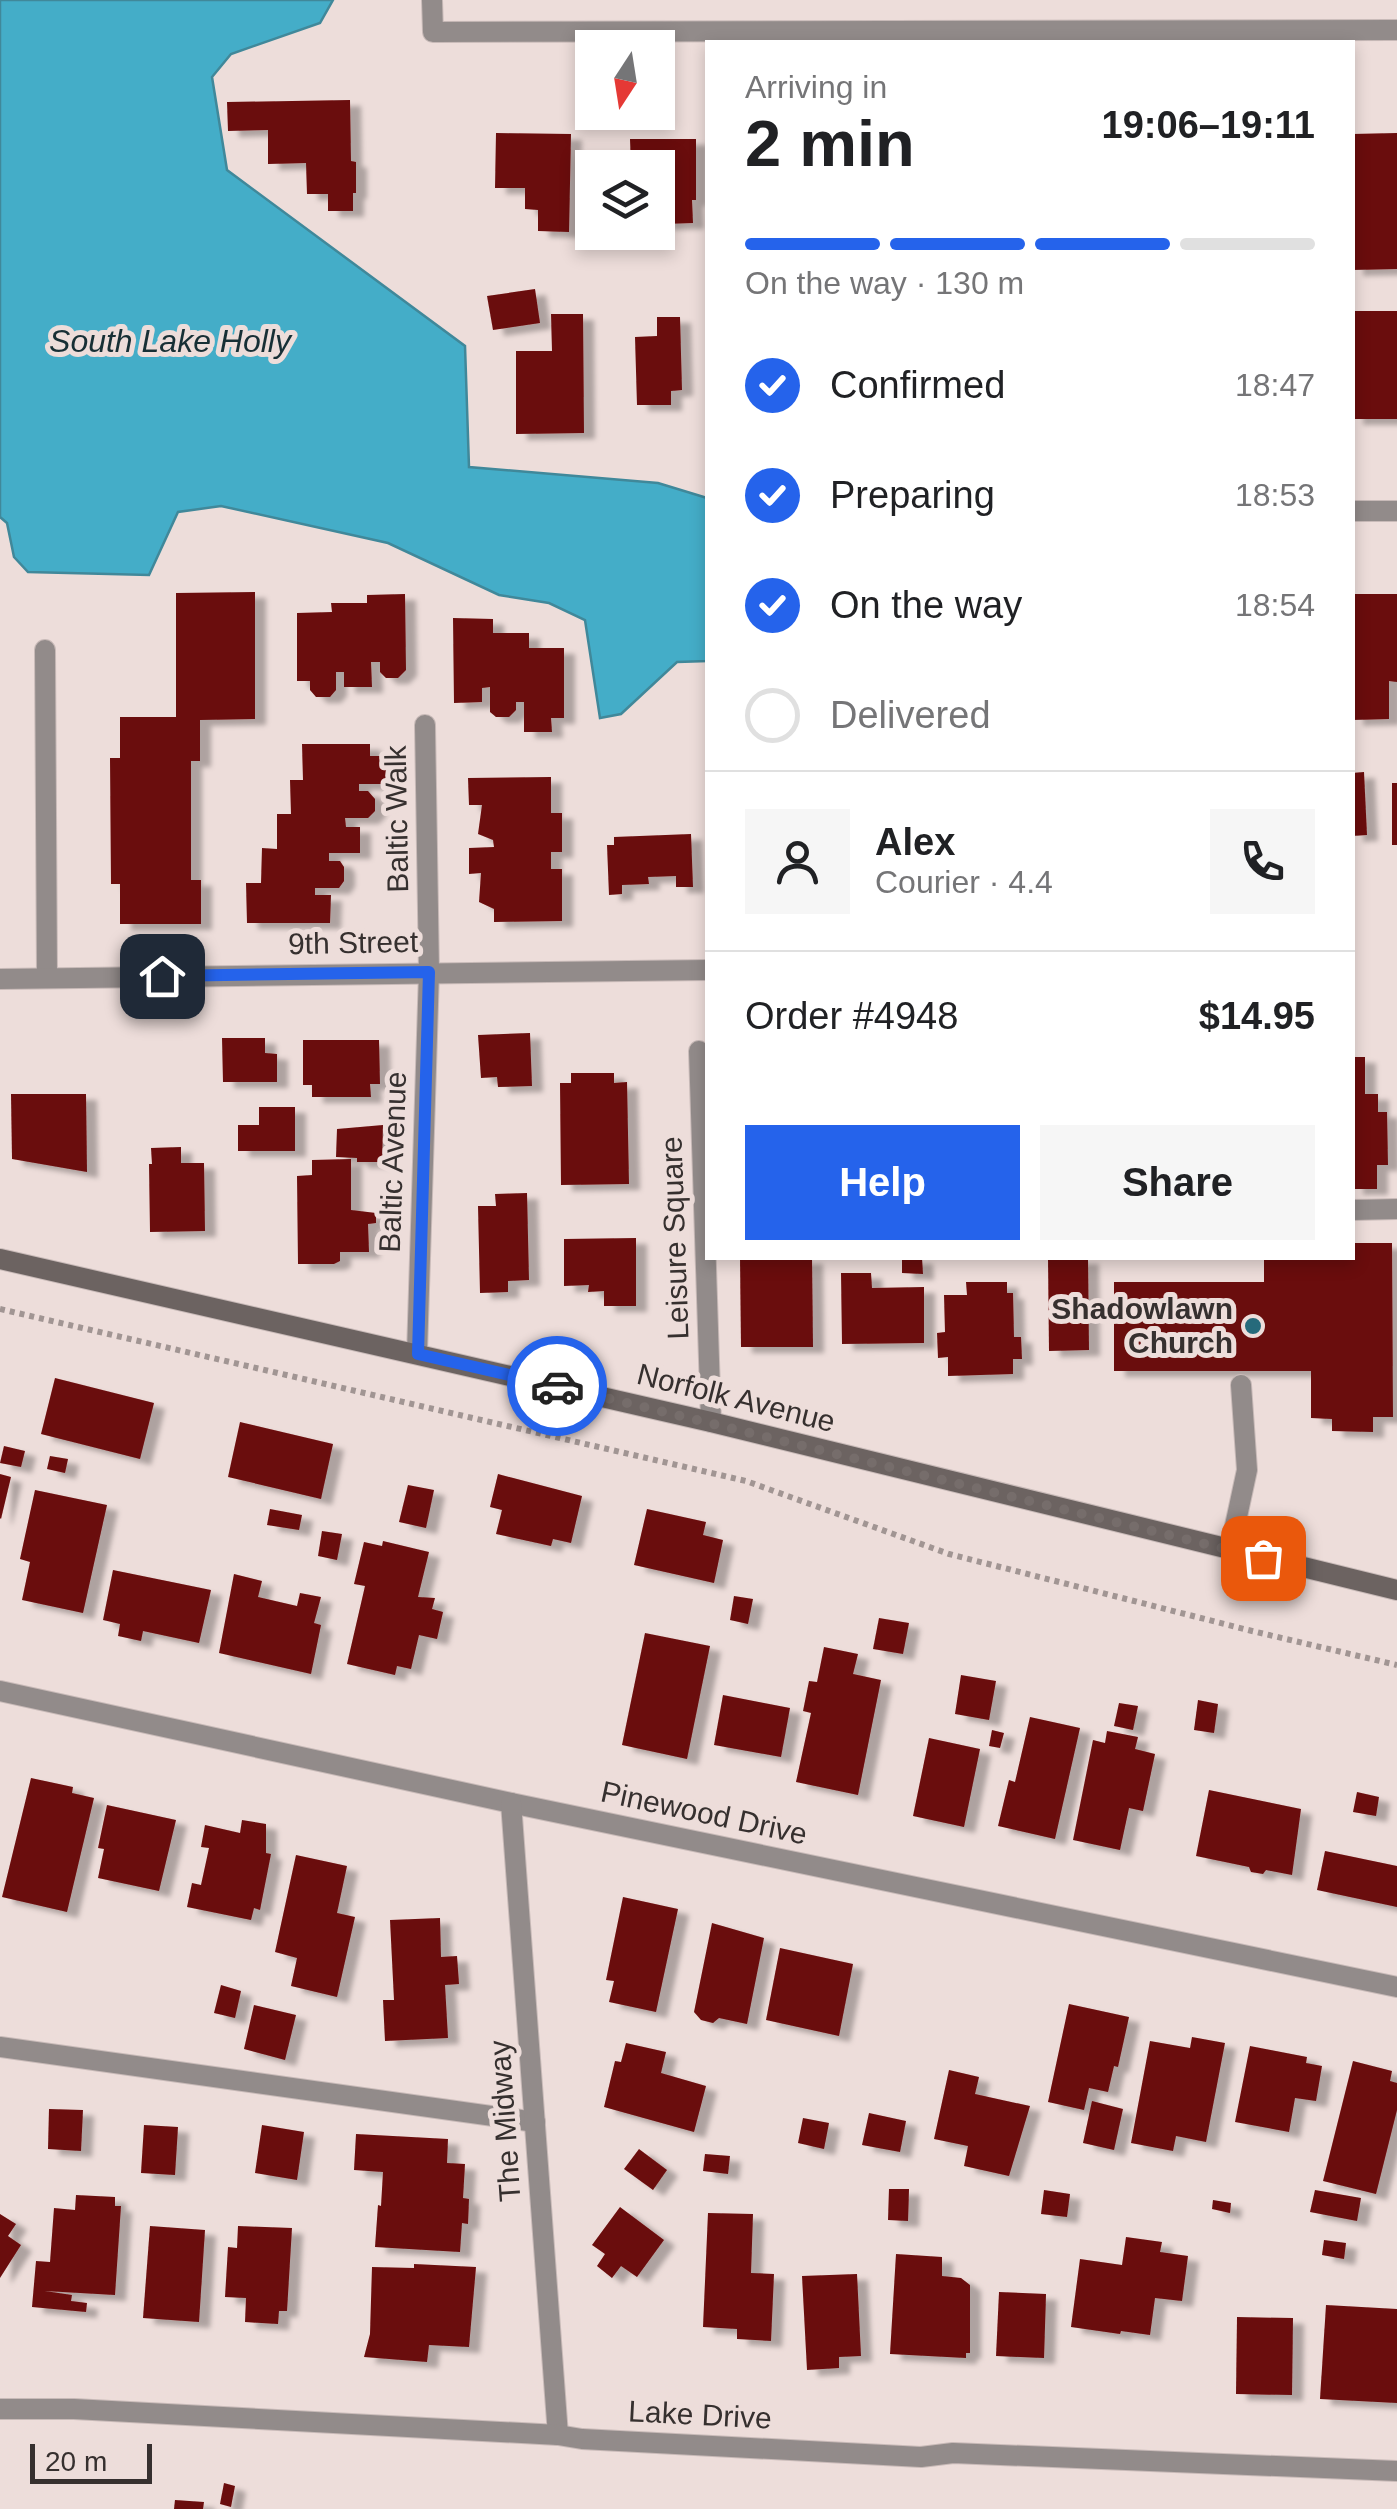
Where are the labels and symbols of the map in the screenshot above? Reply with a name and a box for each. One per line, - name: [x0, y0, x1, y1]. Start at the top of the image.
- north arrow: [575, 30, 675, 130]
- water label: South Lake Holly: [49, 323, 293, 359]
- street label: Baltic Walk: [379, 744, 414, 893]
- street label: 9th Street: [288, 925, 419, 960]
- pin: [120, 934, 205, 1019]
- street label: Baltic Avenue: [373, 1071, 412, 1253]
- street label: Leisure Square: [654, 1136, 695, 1340]
- place label: Shadowlawn Church: [1051, 1292, 1233, 1359]
- marker: Shadowlawn Church: [1242, 1315, 1264, 1337]
- courier: [507, 1336, 607, 1436]
- street label: Norfolk Avenue: [634, 1357, 839, 1438]
- pin: [1221, 1516, 1306, 1601]
- street label: Pinewood Drive: [598, 1775, 810, 1850]
- street label: The Midway: [482, 2039, 527, 2203]
- street label: Lake Drive: [628, 2394, 772, 2435]
- scale bar: [30, 2439, 152, 2484]

